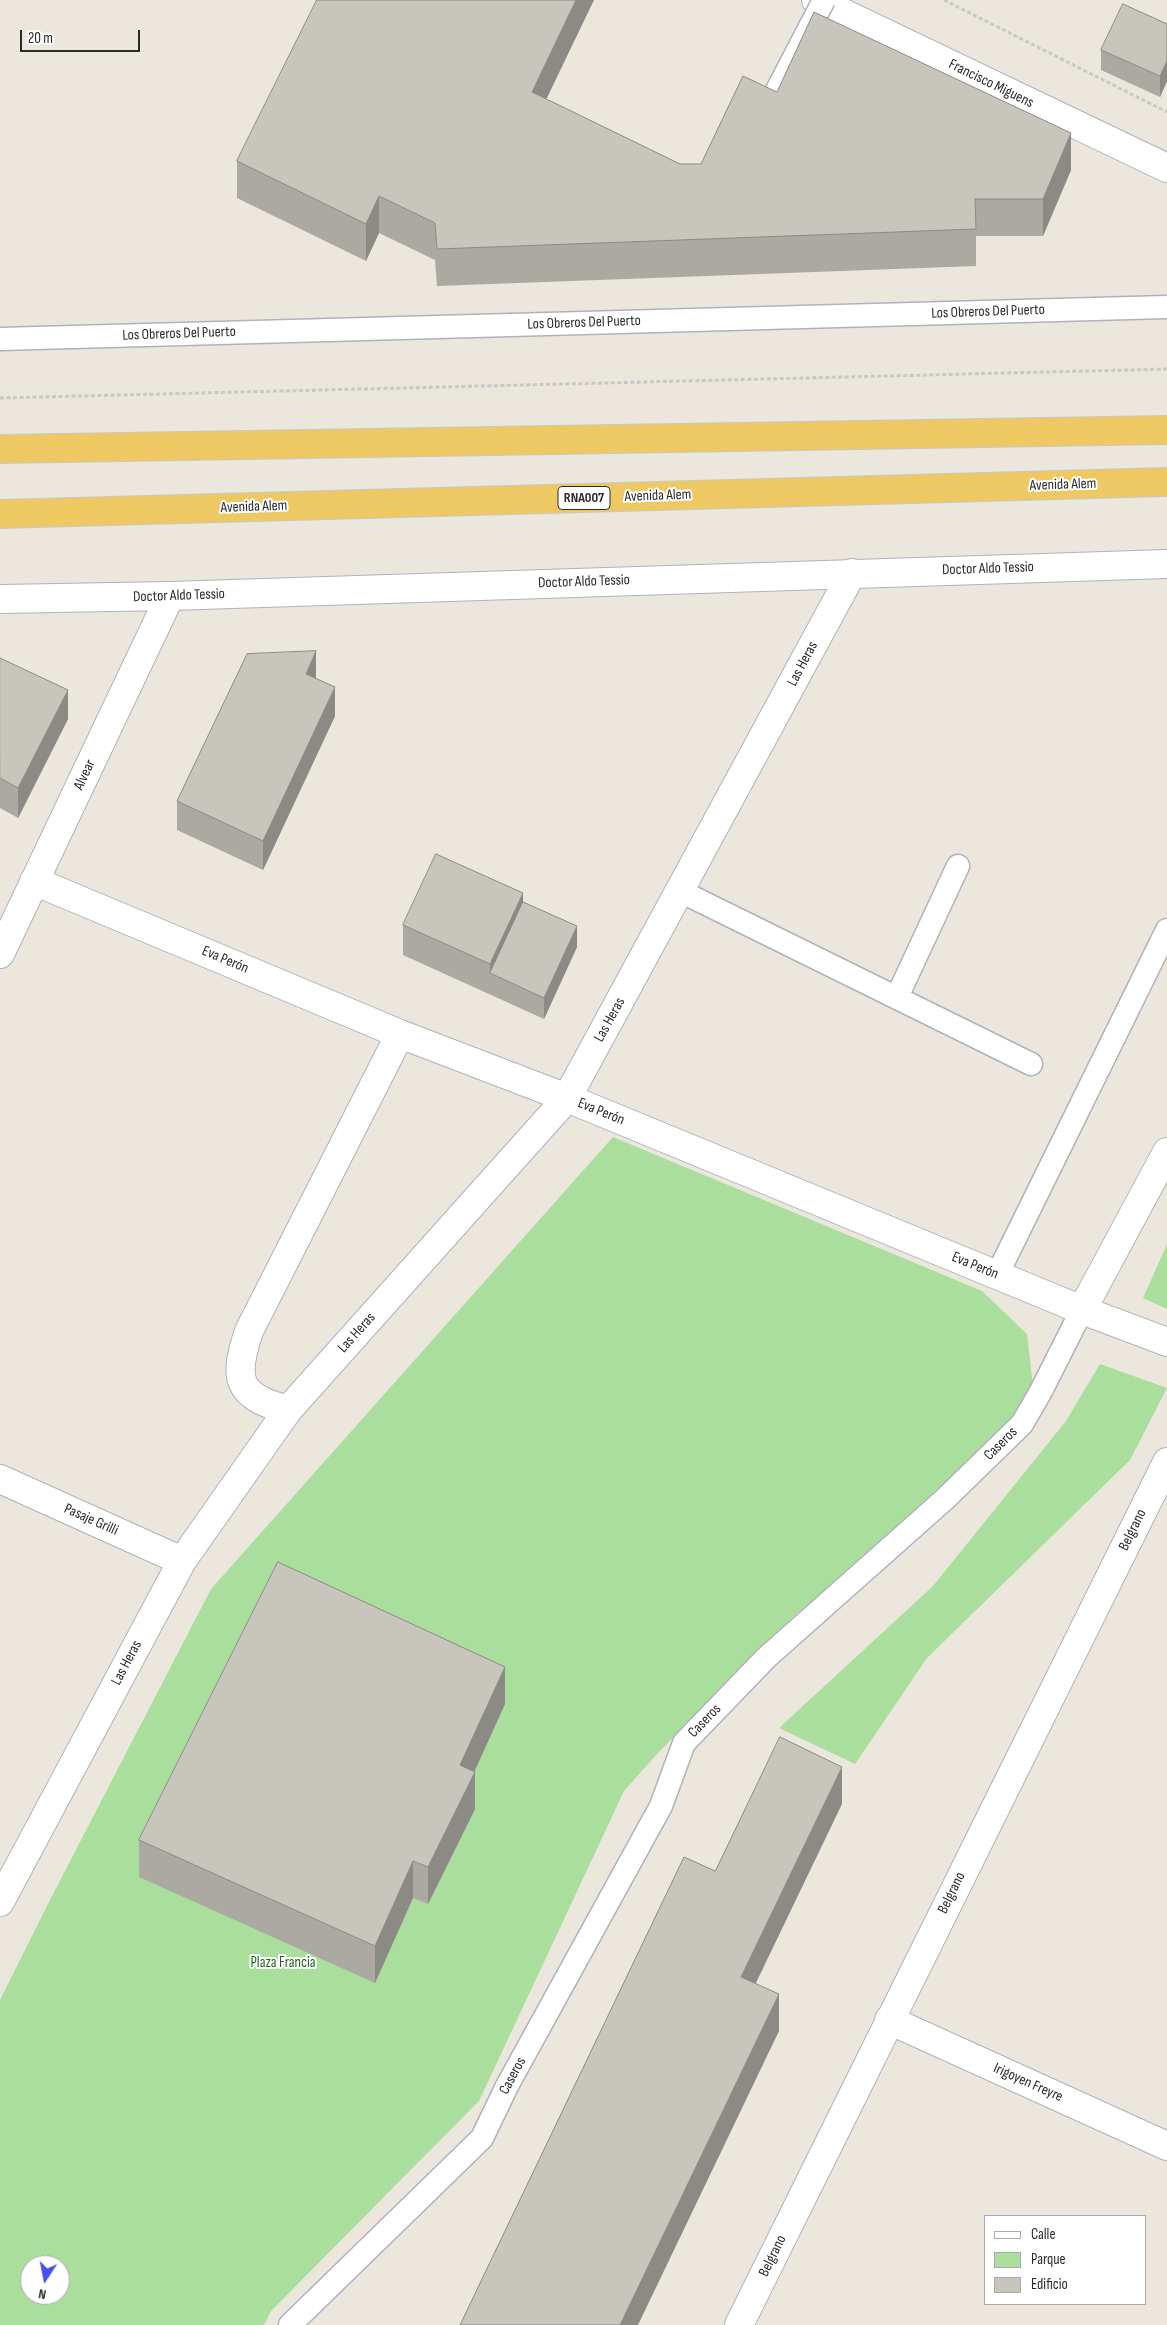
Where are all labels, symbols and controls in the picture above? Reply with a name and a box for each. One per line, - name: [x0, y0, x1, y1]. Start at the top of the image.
- scale bar: [22, 20, 142, 52]
- text: 20 m: [28, 29, 53, 48]
- street label: Francisco Miguens: [946, 56, 1036, 112]
- street label: Los Obreros Del Puerto: [931, 301, 1045, 323]
- street label: Los Obreros Del Puerto: [527, 312, 641, 334]
- street label: Los Obreros Del Puerto: [122, 323, 236, 345]
- street label: Avenida Alem: [1029, 475, 1097, 495]
- road number: RNA007: [558, 486, 610, 509]
- street label: Avenida Alem: [624, 486, 692, 506]
- street label: Avenida Alem: [220, 497, 288, 517]
- street label: Doctor Aldo Tessio: [942, 558, 1034, 580]
- street label: Doctor Aldo Tessio: [538, 571, 630, 593]
- street label: Doctor Aldo Tessio: [133, 585, 225, 607]
- street label: Las Heras: [784, 639, 822, 689]
- street label: Alvear: [70, 757, 100, 793]
- street label: Eva Perón: [199, 942, 251, 978]
- street label: Las Heras: [591, 995, 629, 1045]
- street label: Eva Perón: [575, 1094, 627, 1130]
- street label: Eva Perón: [949, 1248, 1001, 1284]
- street label: Las Heras: [334, 1309, 380, 1357]
- street label: Caseros: [981, 1424, 1021, 1464]
- street label: Pasaje Grilli: [61, 1500, 121, 1540]
- street label: Belgrano: [1115, 1506, 1151, 1554]
- street label: Las Heras: [108, 1638, 146, 1688]
- street label: Caseros: [685, 1700, 725, 1742]
- street label: Belgrano: [934, 1869, 970, 1917]
- park label: Plaza Francia: [251, 1954, 315, 1972]
- street label: Caseros: [496, 2054, 530, 2098]
- street label: Irigoyen Freyre: [990, 2060, 1066, 2106]
- legend: [984, 2215, 1147, 2305]
- text: Calle: [1031, 2225, 1055, 2244]
- street label: Belgrano: [755, 2232, 791, 2280]
- text: Parque: [1031, 2250, 1066, 2269]
- north arrow: [20, 2255, 70, 2305]
- text: Edificio: [1031, 2275, 1068, 2294]
- text: N: [37, 2285, 48, 2303]

